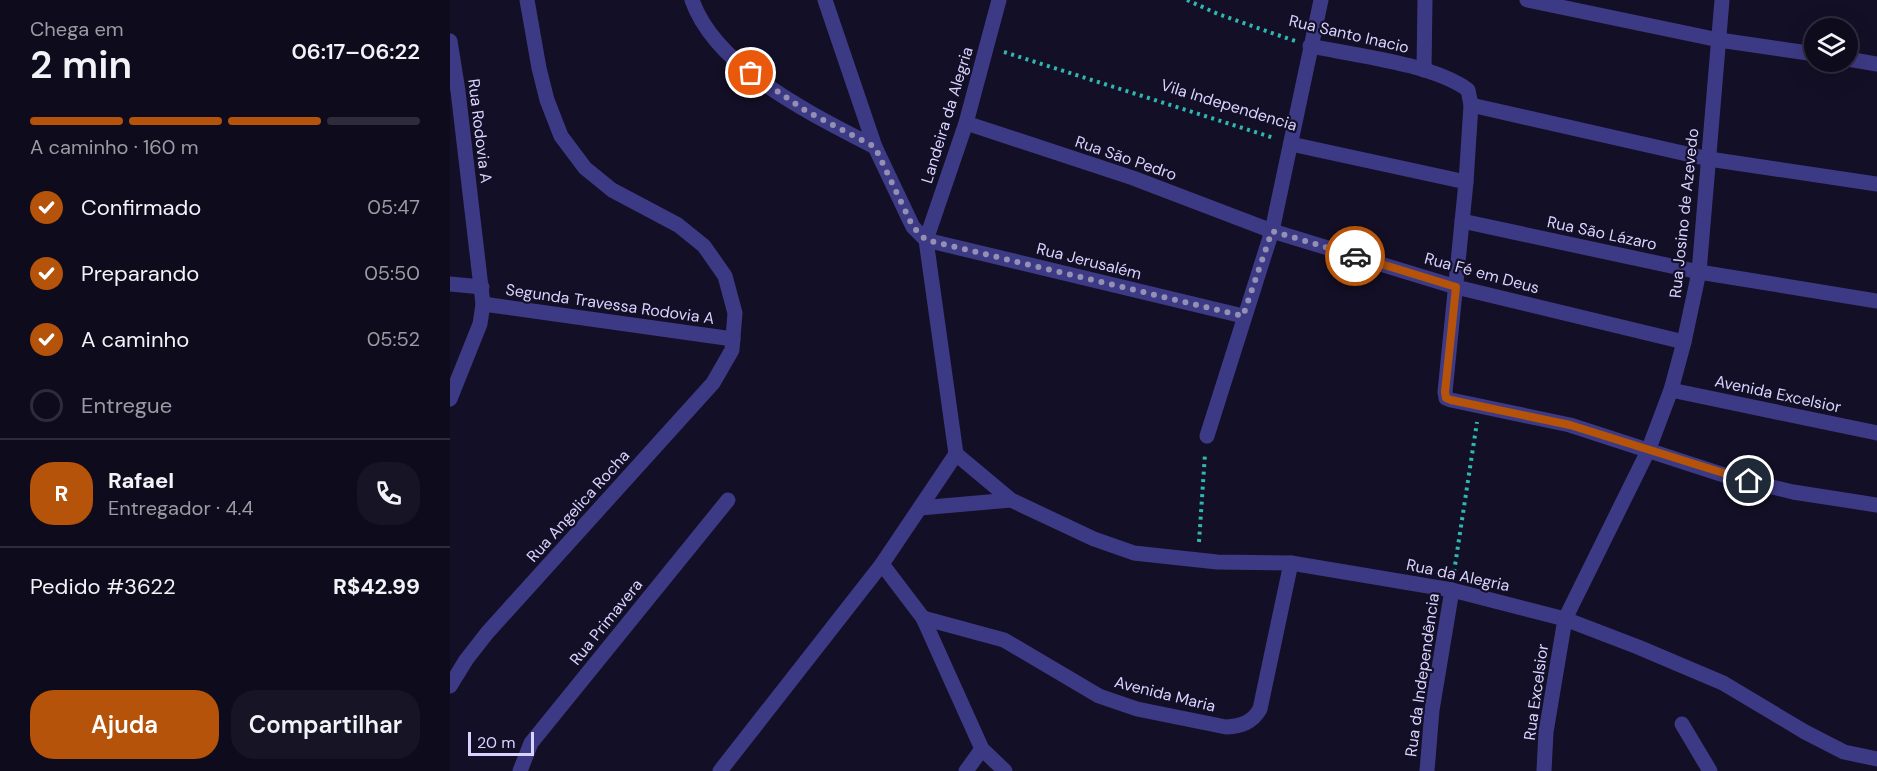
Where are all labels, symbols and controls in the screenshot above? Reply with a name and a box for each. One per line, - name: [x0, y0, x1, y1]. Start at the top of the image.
- street label: Rua Santo Inacio: [1287, 10, 1411, 58]
- text: Chega em: [30, 16, 124, 42]
- map controls: [1804, 18, 1858, 72]
- button: layers: [1804, 18, 1858, 72]
- text: 06:17–06:22: [291, 37, 420, 66]
- text: 2 min: [30, 39, 132, 90]
- street label: Landeira da Alegria: [916, 44, 978, 186]
- pin: [725, 47, 776, 98]
- icon: bag: [734, 56, 767, 89]
- street label: Vila Independencia: [1158, 74, 1300, 136]
- street label: Rua Rodovia A: [463, 78, 497, 185]
- street label: Rua Josino de Azevedo: [1665, 127, 1703, 299]
- street label: Rua São Pedro: [1072, 131, 1180, 185]
- text: A caminho · 160 m: [30, 134, 199, 160]
- icon: check: [30, 191, 63, 224]
- text: Confirmado: [81, 193, 201, 222]
- text: 05:47: [367, 194, 420, 220]
- street label: Rua São Lázaro: [1545, 211, 1659, 255]
- courier: [1325, 226, 1385, 286]
- street label: Rua Jerusalém: [1034, 238, 1144, 284]
- icon: car: [1339, 240, 1372, 273]
- street label: Rua Fé em Deus: [1422, 248, 1542, 298]
- icon: check: [30, 257, 63, 290]
- text: Preparando: [81, 259, 199, 288]
- text: 05:50: [364, 260, 420, 286]
- street label: Segunda Travessa Rodovia A: [504, 279, 716, 329]
- icon: check: [30, 323, 63, 356]
- text: A caminho: [81, 325, 189, 354]
- text: 05:52: [367, 326, 420, 352]
- street label: Avenida Excelsior: [1713, 370, 1843, 418]
- text: Entregue: [81, 391, 172, 420]
- street label: Rua Angelica Rocha: [522, 445, 634, 567]
- pin: [1723, 455, 1774, 506]
- button: phone: [357, 462, 420, 525]
- icon: home: [1732, 464, 1765, 497]
- text: Rafael: [108, 466, 174, 495]
- text: R: [55, 479, 68, 508]
- text: Entregador · 4.4: [108, 495, 254, 521]
- street label: Rua da Alegria: [1404, 554, 1512, 596]
- text: Pedido #3622: [30, 572, 176, 601]
- text: R$42.99: [333, 572, 420, 601]
- street label: Rua Primavera: [565, 575, 647, 669]
- street label: Rua da Independência: [1400, 592, 1444, 758]
- street label: Rua Excelsior: [1519, 642, 1553, 742]
- street label: Avenida Maria: [1112, 671, 1218, 717]
- button: Ajuda: [30, 690, 219, 759]
- button: Compartilhar: [231, 690, 420, 759]
- scale bar: [468, 729, 534, 756]
- text: 20 m: [477, 732, 516, 753]

